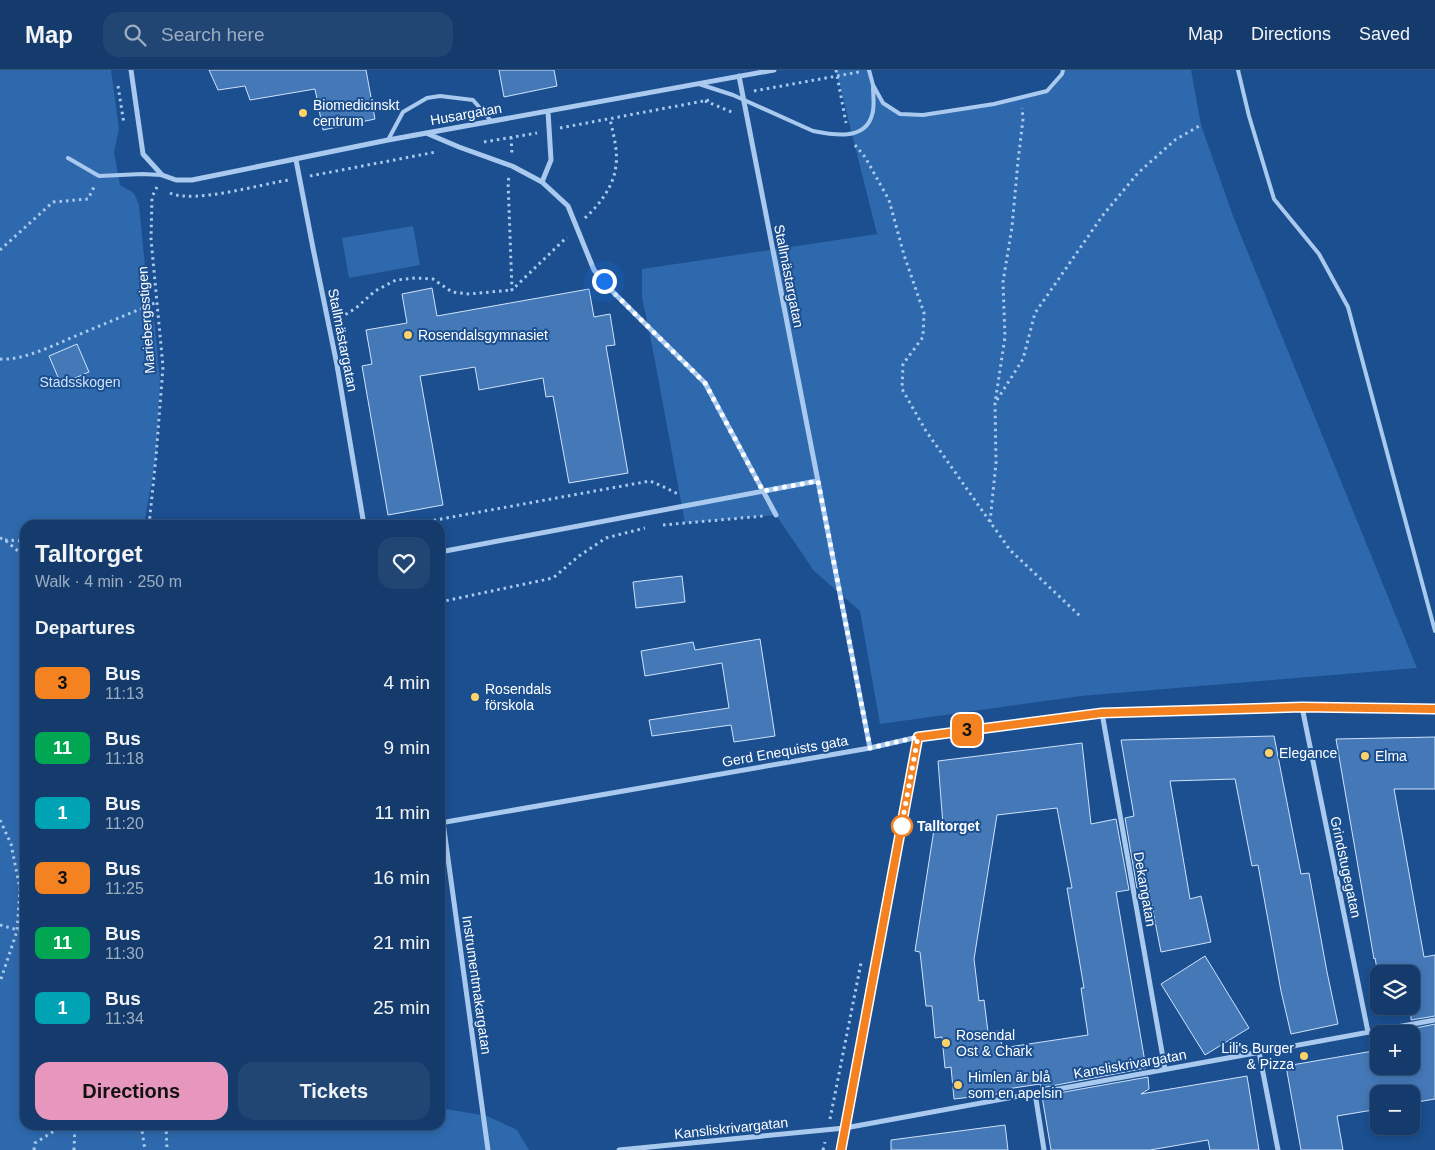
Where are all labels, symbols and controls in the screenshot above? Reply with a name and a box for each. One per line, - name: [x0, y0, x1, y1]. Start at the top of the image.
- search box: [103, 12, 453, 57]
- text: Map: [25, 21, 73, 48]
- icon: search: [121, 21, 149, 49]
- text: Search here: [161, 24, 265, 45]
- text: Map: [1188, 24, 1223, 44]
- text: Directions: [1251, 24, 1331, 44]
- text: Saved: [1359, 24, 1410, 44]
- place label: Biomedicinskt centrum: [313, 97, 399, 129]
- street label: Husargatan: [429, 100, 503, 128]
- marker: Biomedicinskt centrum: [297, 107, 309, 119]
- street label: Stallmästargatan: [771, 223, 807, 329]
- street label: Mariebergsstigen: [134, 266, 158, 374]
- your location: [592, 269, 617, 294]
- street label: Stallmästargatan: [325, 287, 361, 393]
- place label: Rosendalsgymnasiet: [418, 327, 548, 343]
- marker: Rosendalsgymnasiet: [402, 329, 414, 341]
- park label: Stadsskogen: [40, 374, 120, 390]
- button: heart: [378, 537, 430, 589]
- text: Talltorget: [35, 540, 143, 567]
- text: Walk · 4 min · 250 m: [35, 573, 182, 590]
- text: Departures: [35, 617, 135, 638]
- text: Bus: [105, 663, 141, 684]
- text: 4 min: [384, 672, 430, 693]
- text: 3: [57, 673, 68, 693]
- place label: Rosendals förskola: [485, 681, 551, 713]
- text: 11:13: [105, 685, 144, 702]
- marker: Rosendals förskola: [469, 691, 481, 703]
- line badge: 3: [951, 714, 983, 746]
- text: 3: [962, 720, 972, 740]
- text: Bus: [105, 728, 141, 749]
- street label: Gerd Enequists gata: [721, 732, 849, 770]
- text: 9 min: [384, 737, 430, 758]
- text: 11: [53, 738, 72, 758]
- place label: Elegance: [1279, 745, 1338, 761]
- marker: Elegance: [1263, 747, 1275, 759]
- place label: Elma: [1375, 748, 1407, 764]
- text: 11:18: [105, 750, 144, 767]
- marker: Elma: [1359, 750, 1371, 762]
- text: Bus: [105, 793, 141, 814]
- text: 11 min: [374, 802, 430, 823]
- text: 1: [57, 803, 68, 823]
- text: 11:20: [105, 815, 144, 832]
- marker: Talltorget: [891, 815, 913, 837]
- street label: Grindstugegatan: [1327, 815, 1365, 919]
- place label: Talltorget: [917, 818, 980, 834]
- street label: Dekangatan: [1131, 850, 1159, 928]
- text: Bus: [105, 858, 141, 879]
- text: 16 min: [373, 867, 430, 888]
- text: 3: [57, 868, 68, 888]
- text: 11:25: [105, 880, 144, 897]
- street label: Instrumentmakargatan: [459, 915, 495, 1055]
- text: Bus: [105, 923, 141, 944]
- text: 21 min: [373, 932, 430, 953]
- text: 11: [53, 933, 72, 953]
- text: 11:30: [105, 945, 144, 962]
- map controls: [1370, 965, 1420, 1135]
- button: layers: [1370, 965, 1420, 1015]
- text: Bus: [105, 988, 141, 1009]
- text: 25 min: [373, 997, 430, 1018]
- text: 1: [57, 998, 68, 1018]
- text: 11:34: [105, 1010, 144, 1027]
- button: +: [1370, 1025, 1420, 1075]
- place label: Rosendal Ost & Chark: [956, 1027, 1033, 1059]
- marker: Rosendal Ost & Chark: [940, 1037, 952, 1049]
- place label: Lili's Burger & Pizza: [1221, 1040, 1294, 1072]
- street label: Kansliskrivargatan: [1072, 1046, 1188, 1082]
- marker: Lili's Burger & Pizza: [1298, 1050, 1310, 1062]
- button: Directions: [35, 1062, 228, 1120]
- button: Tickets: [238, 1062, 430, 1120]
- place label: Himlen är blå som en apelsin: [968, 1069, 1062, 1101]
- marker: Himlen är blå som en apelsin: [952, 1079, 964, 1091]
- button: −: [1370, 1085, 1420, 1135]
- street label: Kansliskrivargatan: [673, 1114, 789, 1142]

